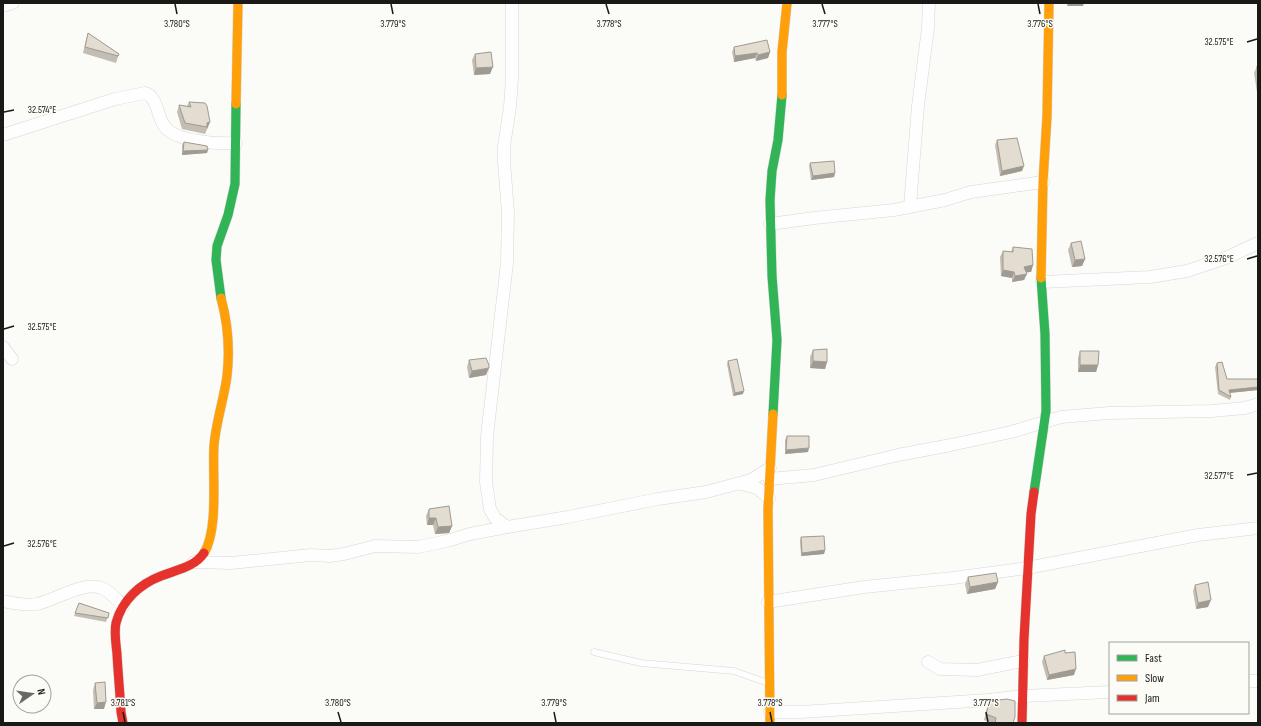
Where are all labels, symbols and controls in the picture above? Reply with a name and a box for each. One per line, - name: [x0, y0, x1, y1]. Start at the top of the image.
- text: 3.780°S: [164, 18, 190, 30]
- text: 3.779°S: [380, 18, 406, 30]
- text: 3.778°S: [596, 18, 622, 30]
- text: 3.777°S: [812, 18, 838, 30]
- text: 3.776°S: [1027, 18, 1053, 30]
- text: 32.575°E: [1204, 36, 1234, 48]
- text: 32.574°E: [28, 104, 56, 116]
- text: 32.576°E: [1204, 253, 1234, 265]
- text: 32.575°E: [27, 321, 57, 333]
- text: 32.577°E: [1204, 470, 1234, 482]
- text: 32.576°E: [27, 538, 57, 550]
- legend: [1109, 642, 1249, 714]
- text: Fast: [1145, 651, 1162, 666]
- text: Slow: [1145, 671, 1164, 686]
- north arrow: [12, 674, 52, 714]
- text: N: [34, 688, 48, 696]
- text: Jam: [1144, 691, 1160, 706]
- text: 3.781°S: [111, 697, 135, 709]
- text: 3.780°S: [325, 697, 351, 709]
- text: 3.779°S: [541, 697, 567, 709]
- text: 3.778°S: [757, 697, 783, 709]
- text: 3.777°S: [973, 697, 999, 709]

